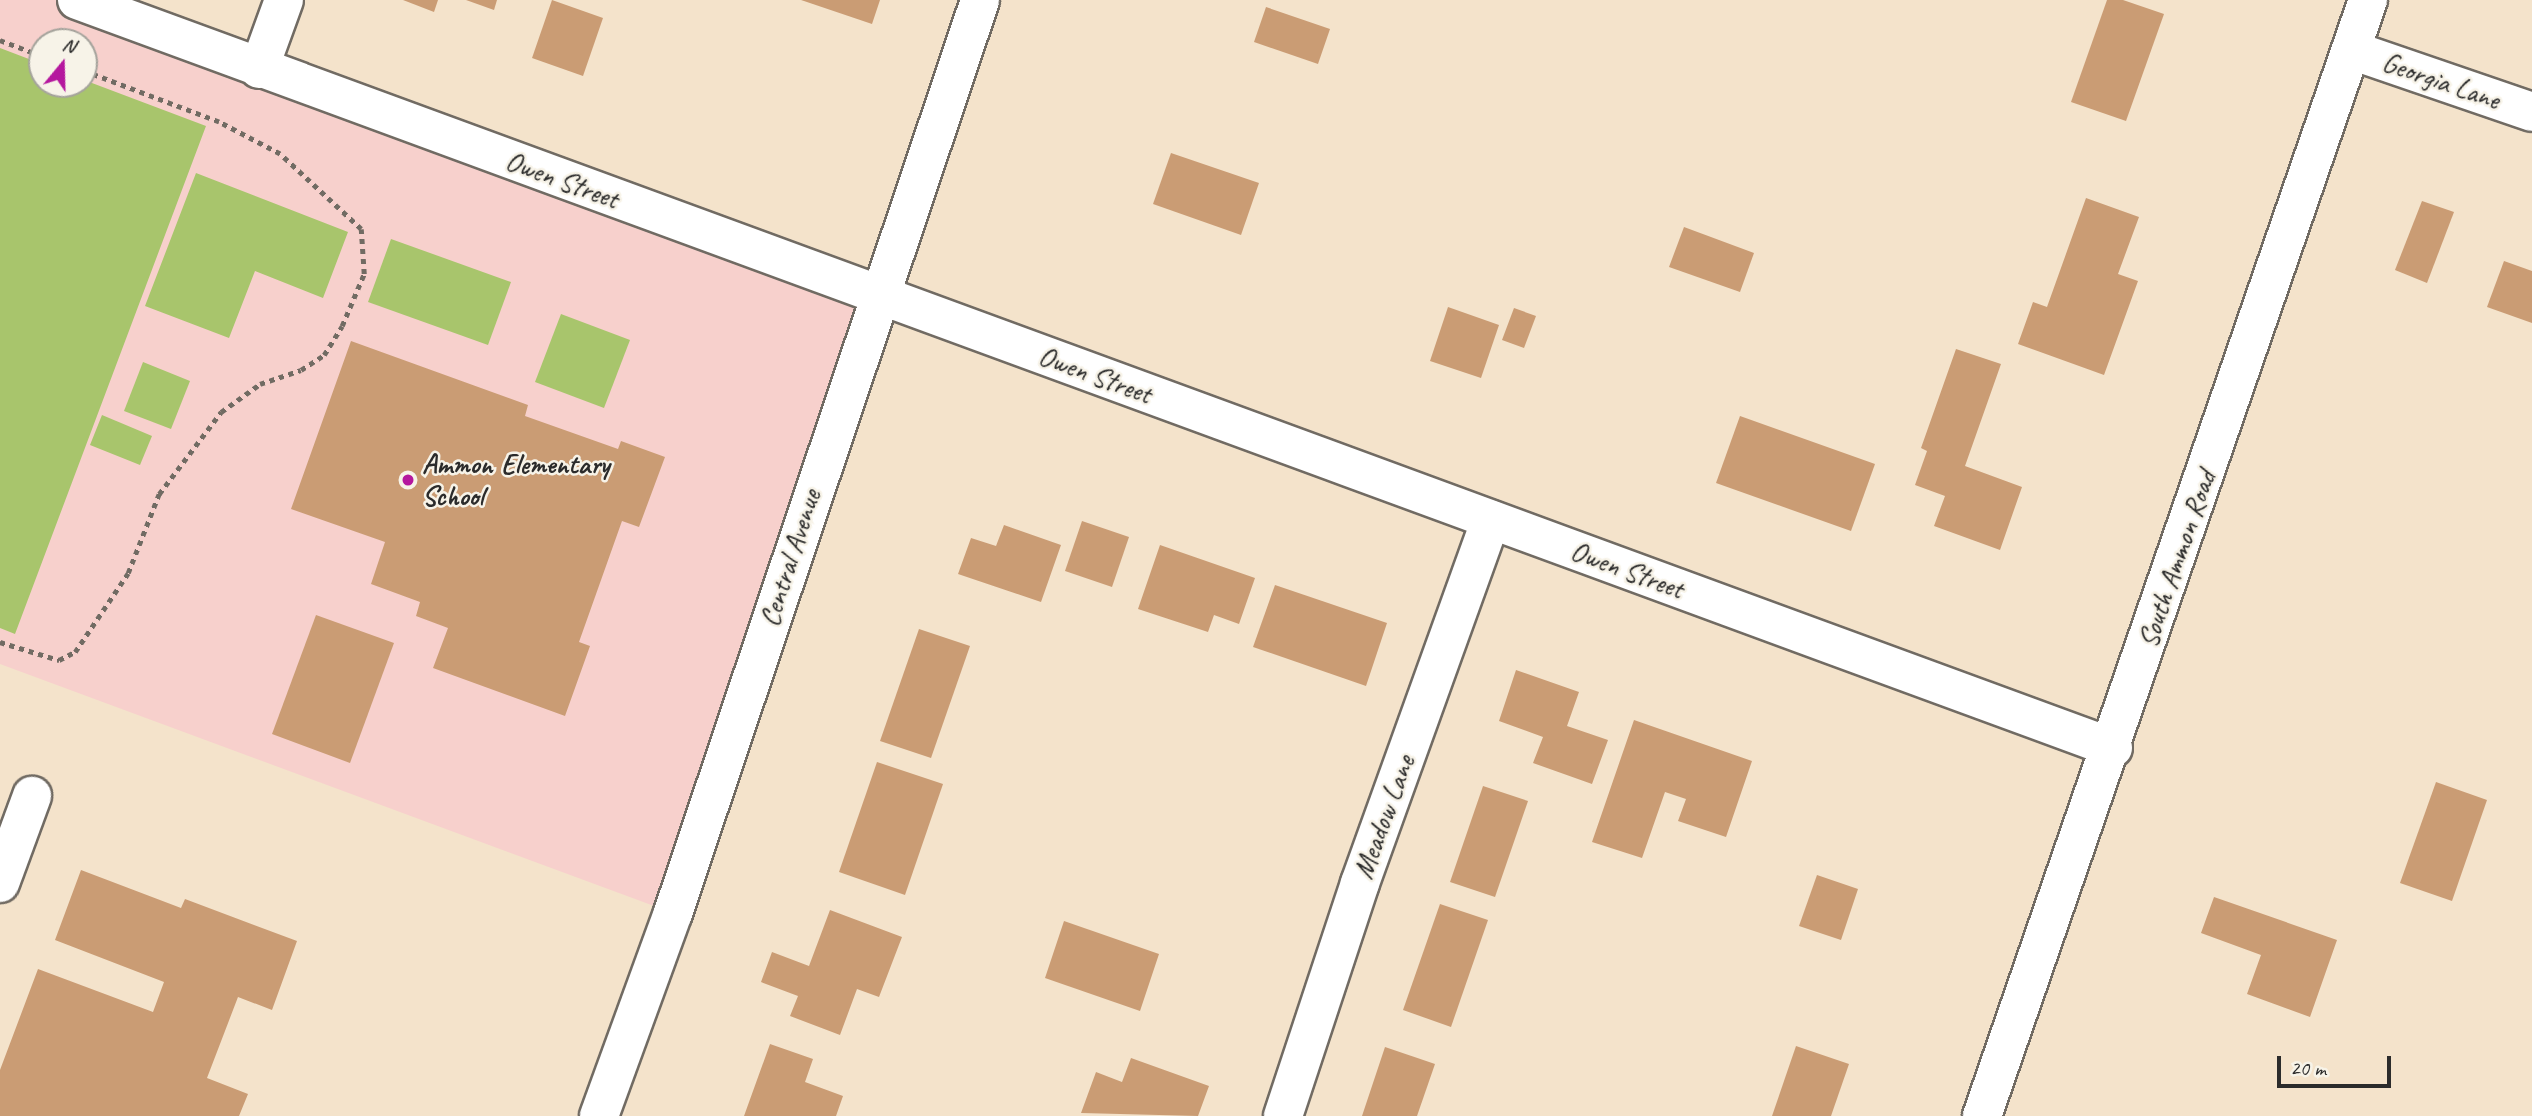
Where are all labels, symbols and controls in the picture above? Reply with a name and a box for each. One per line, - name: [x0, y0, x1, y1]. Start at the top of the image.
- north arrow: [28, 28, 98, 98]
- text: N: [60, 32, 79, 58]
- street label: Georgia Lane: [2377, 45, 2505, 117]
- street label: Owen Street: [501, 144, 623, 216]
- street label: Owen Street: [1034, 339, 1156, 411]
- place label: Ammon Elementary School: [422, 447, 608, 513]
- street label: South Ammon Road: [2131, 466, 2223, 652]
- marker: Ammon Elementary School: [400, 472, 416, 488]
- street label: Central Avenue: [752, 486, 828, 630]
- street label: Owen Street: [1566, 534, 1688, 606]
- street label: Meadow Lane: [1346, 751, 1422, 883]
- scale bar: [2280, 1042, 2394, 1086]
- text: 20 m: [2290, 1055, 2326, 1081]

